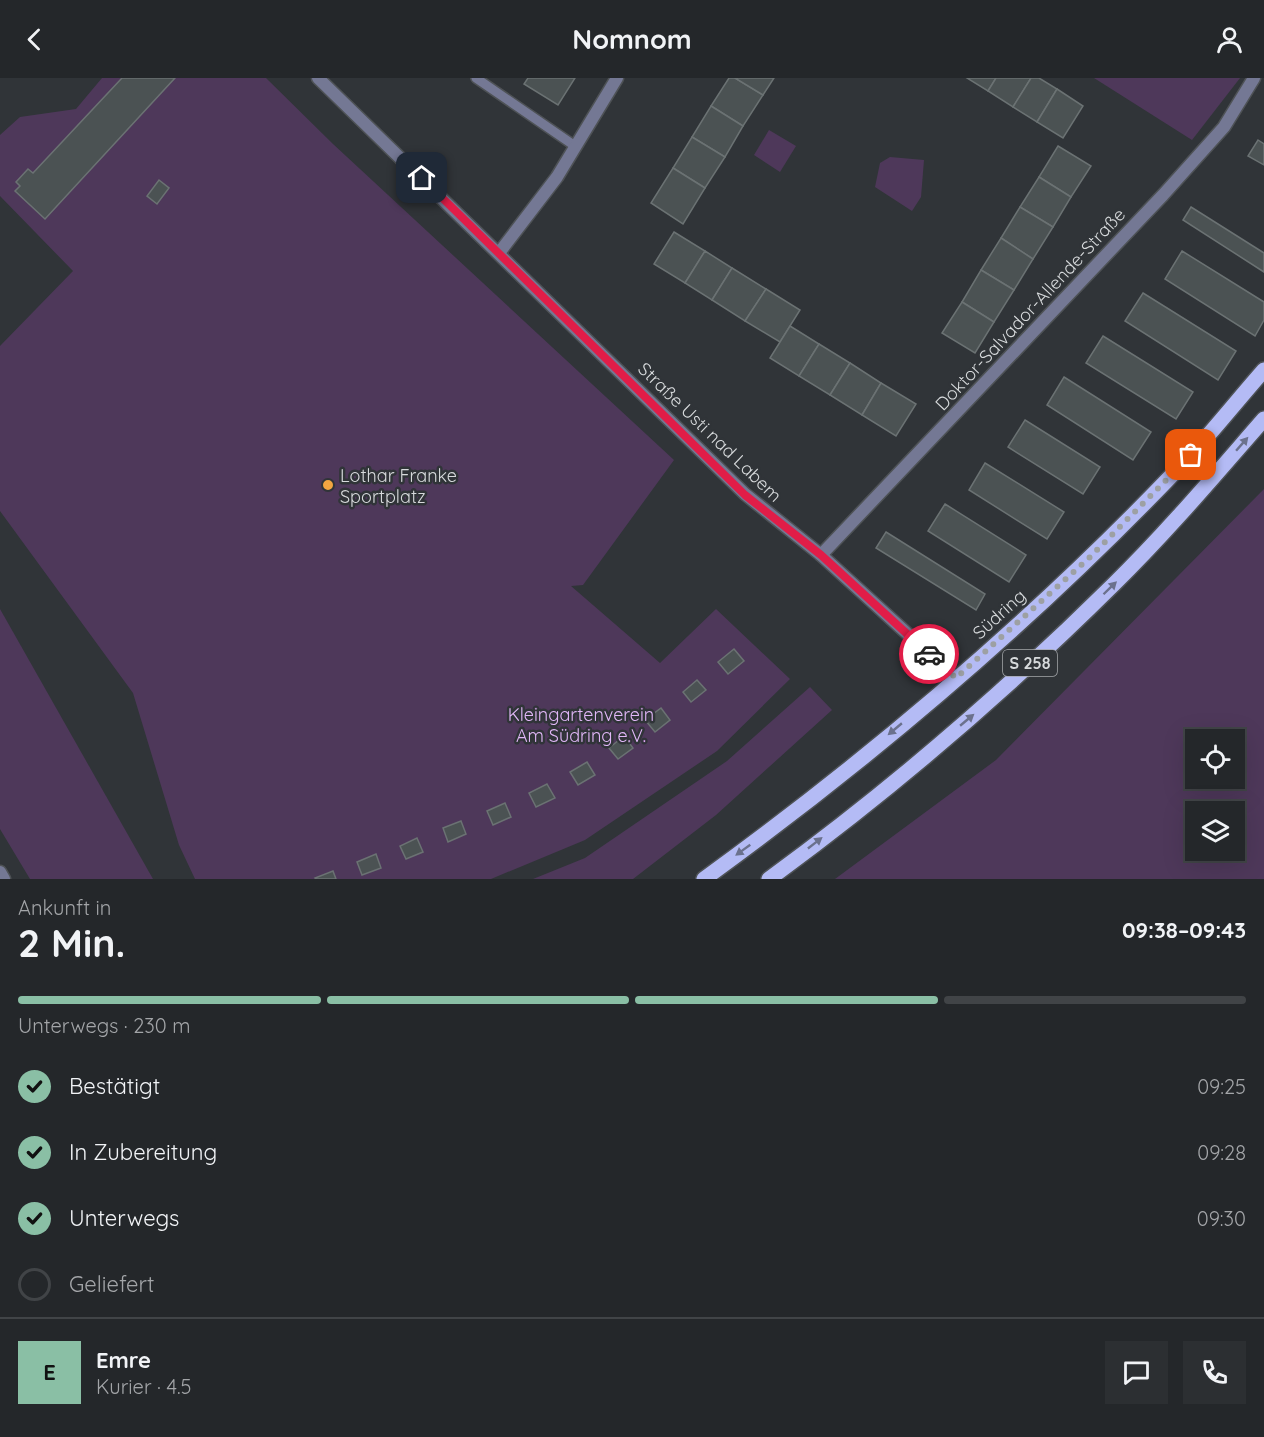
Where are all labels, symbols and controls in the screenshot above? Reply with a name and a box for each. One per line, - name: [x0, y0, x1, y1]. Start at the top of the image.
- text: Nomnom: [572, 22, 692, 56]
- icon: back: [18, 23, 51, 56]
- icon: person: [1213, 23, 1246, 56]
- pin: [396, 152, 447, 203]
- icon: home: [405, 161, 438, 194]
- street label: Doktor-Salvador-Allende-Straße: [930, 203, 1130, 415]
- street label: Straße Usti nad Labem: [633, 357, 787, 507]
- pin: [1165, 429, 1216, 480]
- one-way arrow: [1235, 437, 1249, 452]
- icon: bag: [1174, 438, 1207, 471]
- place label: Lothar Franke Sportplatz: [340, 464, 457, 508]
- marker: Lothar Franke Sportplatz: [321, 478, 335, 492]
- one-way arrow: [1102, 581, 1116, 595]
- street label: Südring: [968, 584, 1030, 644]
- courier: [899, 624, 959, 684]
- icon: car: [913, 638, 946, 671]
- road number: S 258: [1003, 650, 1057, 676]
- park label: Kleingartenverein Am Südring e.V.: [508, 703, 654, 747]
- one-way arrow: [959, 714, 974, 727]
- one-way arrow: [888, 722, 903, 735]
- map controls: [1185, 729, 1245, 861]
- button: locate: [1185, 729, 1245, 789]
- button: layers: [1185, 801, 1245, 861]
- one-way arrow: [808, 838, 823, 850]
- one-way arrow: [735, 844, 750, 856]
- text: Ankunft in: [18, 895, 111, 920]
- text: 09:38–09:43: [1122, 916, 1246, 944]
- text: 2 Min.: [18, 918, 125, 967]
- text: Unterwegs · 230 m: [18, 1013, 190, 1038]
- icon: check: [18, 1070, 51, 1103]
- text: Bestätigt: [69, 1072, 160, 1100]
- text: 09:25: [1197, 1074, 1246, 1099]
- icon: check: [18, 1136, 51, 1169]
- text: In Zubereitung: [69, 1138, 217, 1166]
- text: 09:28: [1197, 1140, 1246, 1165]
- icon: check: [18, 1202, 51, 1235]
- text: Unterwegs: [69, 1204, 179, 1232]
- text: 09:30: [1197, 1206, 1246, 1231]
- text: Geliefert: [69, 1270, 154, 1298]
- button: chat: [1105, 1341, 1168, 1404]
- button: phone: [1183, 1341, 1246, 1404]
- text: Emre: [96, 1346, 151, 1374]
- text: E: [43, 1358, 56, 1386]
- text: Kurier · 4.5: [96, 1374, 192, 1399]

